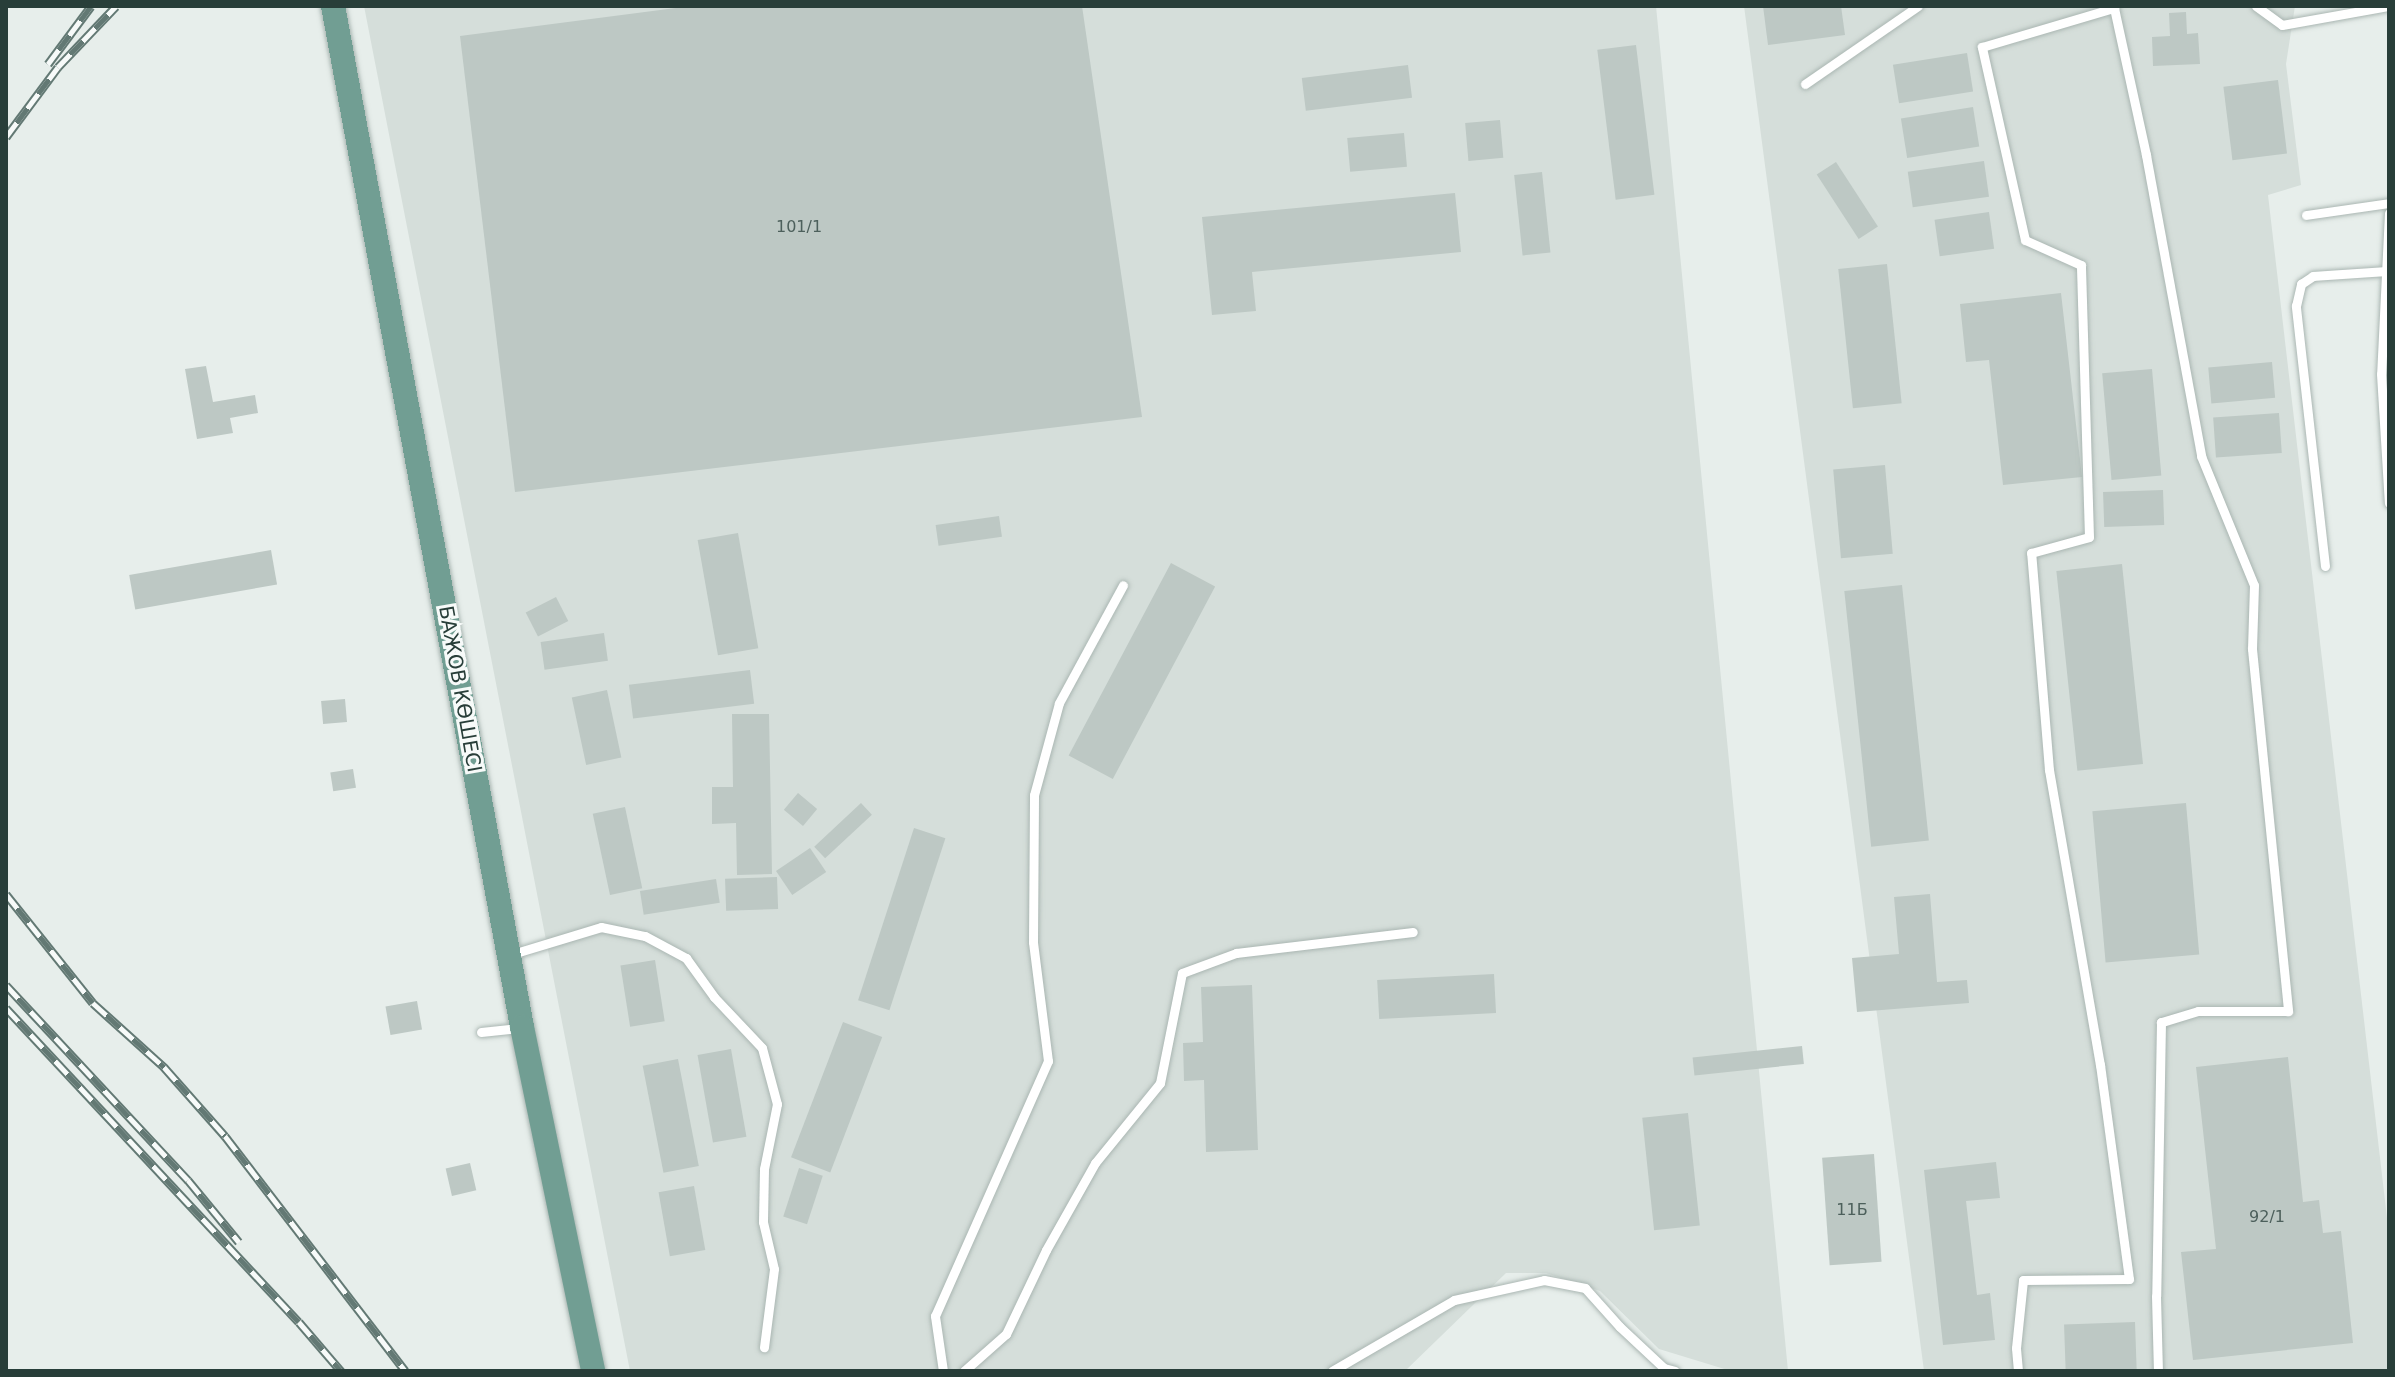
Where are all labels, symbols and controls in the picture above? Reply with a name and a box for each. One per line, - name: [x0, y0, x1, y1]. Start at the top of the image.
- house number: 101/1: [776, 217, 822, 237]
- street label: БАЖОВ КӨШЕСІ: [434, 604, 486, 774]
- house number: 11Б: [1836, 1200, 1868, 1220]
- house number: 92/1: [2249, 1207, 2285, 1227]

